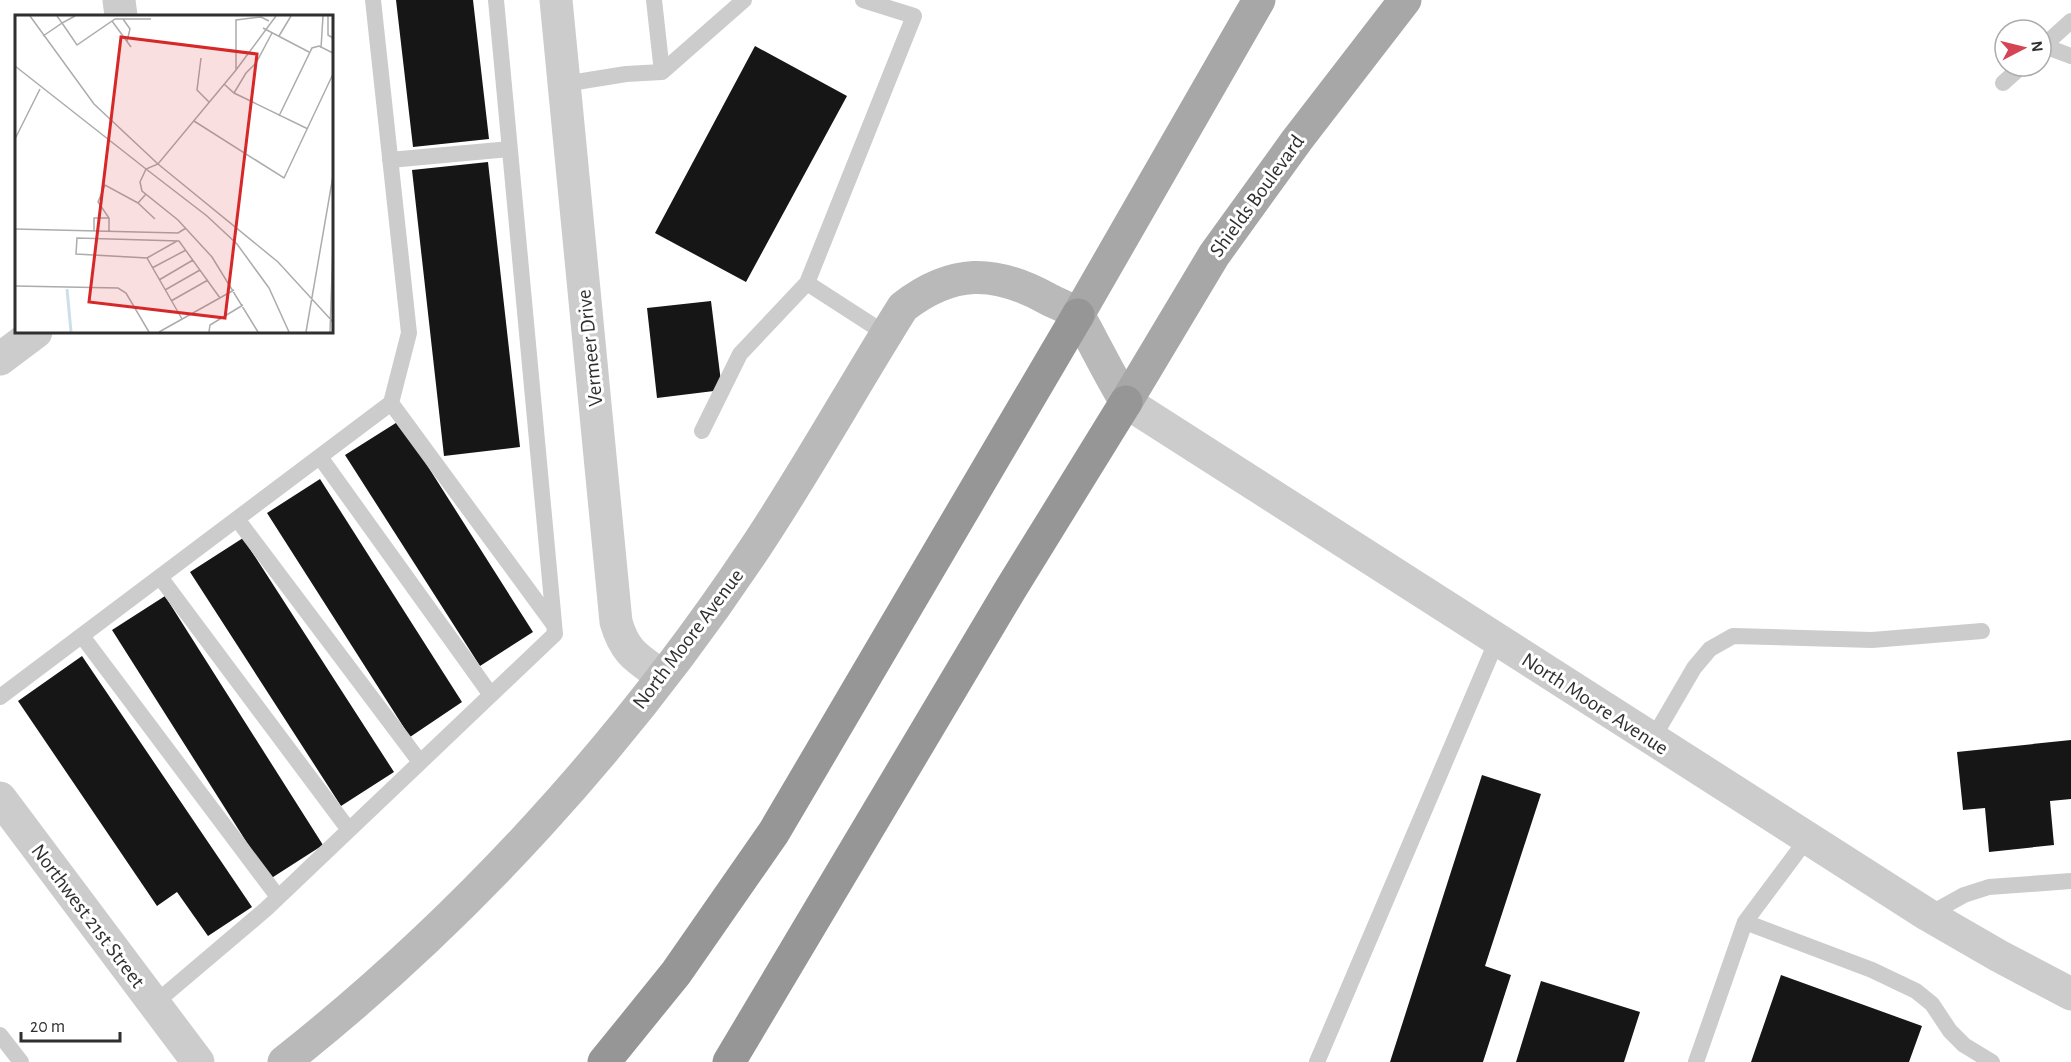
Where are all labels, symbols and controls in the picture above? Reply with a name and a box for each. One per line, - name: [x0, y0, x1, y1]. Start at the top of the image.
- inset map: [15, 15, 333, 333]
- north arrow: [1993, 18, 2053, 78]
- text: N: [2028, 40, 2046, 53]
- street label: Shields Boulevard: [1206, 131, 1308, 261]
- street label: Vermeer Drive: [573, 288, 607, 408]
- street label: North Moore Avenue: [629, 565, 747, 713]
- street label: North Moore Avenue: [1518, 649, 1672, 759]
- street label: Northwest 21st Street: [27, 840, 149, 992]
- scale bar: [21, 1005, 120, 1043]
- text: 20 m: [30, 1018, 65, 1036]

